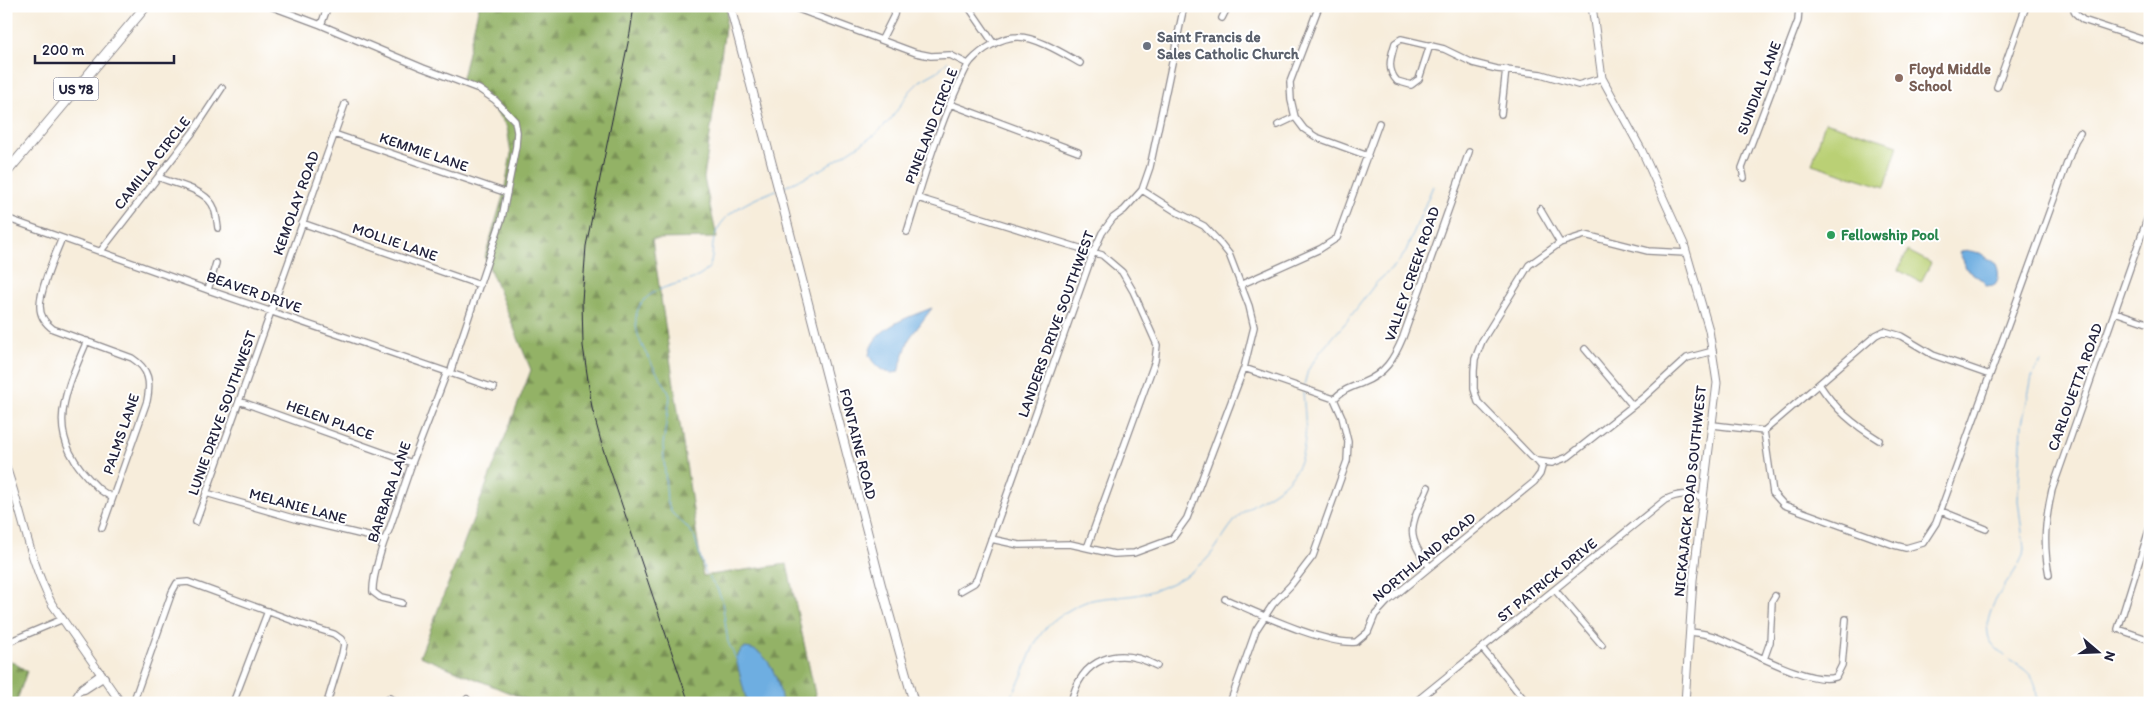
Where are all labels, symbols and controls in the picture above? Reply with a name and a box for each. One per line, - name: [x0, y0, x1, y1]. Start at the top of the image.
- place label: Saint Francis de Sales Catholic Church: [1157, 28, 1300, 63]
- scale bar: [35, 32, 174, 64]
- street label: SUNDIAL LANE: [1733, 39, 1785, 137]
- marker: Saint Francis de Sales Catholic Church: [1141, 40, 1153, 52]
- text: 200 m: [42, 41, 85, 59]
- place label: Floyd Middle School: [1909, 60, 1991, 95]
- street label: PINELAND CIRCLE: [901, 65, 961, 187]
- marker: Floyd Middle School: [1893, 72, 1905, 84]
- road number: US 78: [54, 78, 98, 100]
- street label: CAMILLA CIRCLE: [110, 113, 194, 213]
- street label: KEMMIE LANE: [377, 128, 471, 176]
- street label: KEMOLAY ROAD: [269, 148, 323, 258]
- street label: VALLEY CREEK ROAD: [1380, 204, 1444, 344]
- street label: MOLLIE LANE: [350, 219, 440, 265]
- place label: Fellowship Pool: [1841, 226, 1940, 245]
- street label: LANDERS DRIVE SOUTHWEST: [1014, 228, 1098, 420]
- marker: Fellowship Pool: [1825, 229, 1837, 241]
- street label: BEAVER DRIVE: [204, 267, 304, 317]
- street label: CARLOUETTA ROAD: [2044, 321, 2106, 453]
- street label: LUNIE DRIVE SOUTHWEST: [184, 328, 260, 498]
- street label: NICKAJACK ROAD SOUTHWEST: [1670, 384, 1710, 598]
- street label: FONTAINE ROAD: [836, 387, 880, 501]
- street label: PALMS LANE: [99, 391, 143, 477]
- street label: HELEN PLACE: [284, 396, 376, 444]
- street label: BARBARA LANE: [363, 439, 415, 545]
- street label: MELANIE LANE: [247, 484, 349, 528]
- street label: NORTHLAND ROAD: [1369, 508, 1479, 605]
- street label: ST PATRICK DRIVE: [1493, 534, 1601, 626]
- north arrow: [2074, 626, 2124, 676]
- text: N: [2100, 649, 2119, 663]

